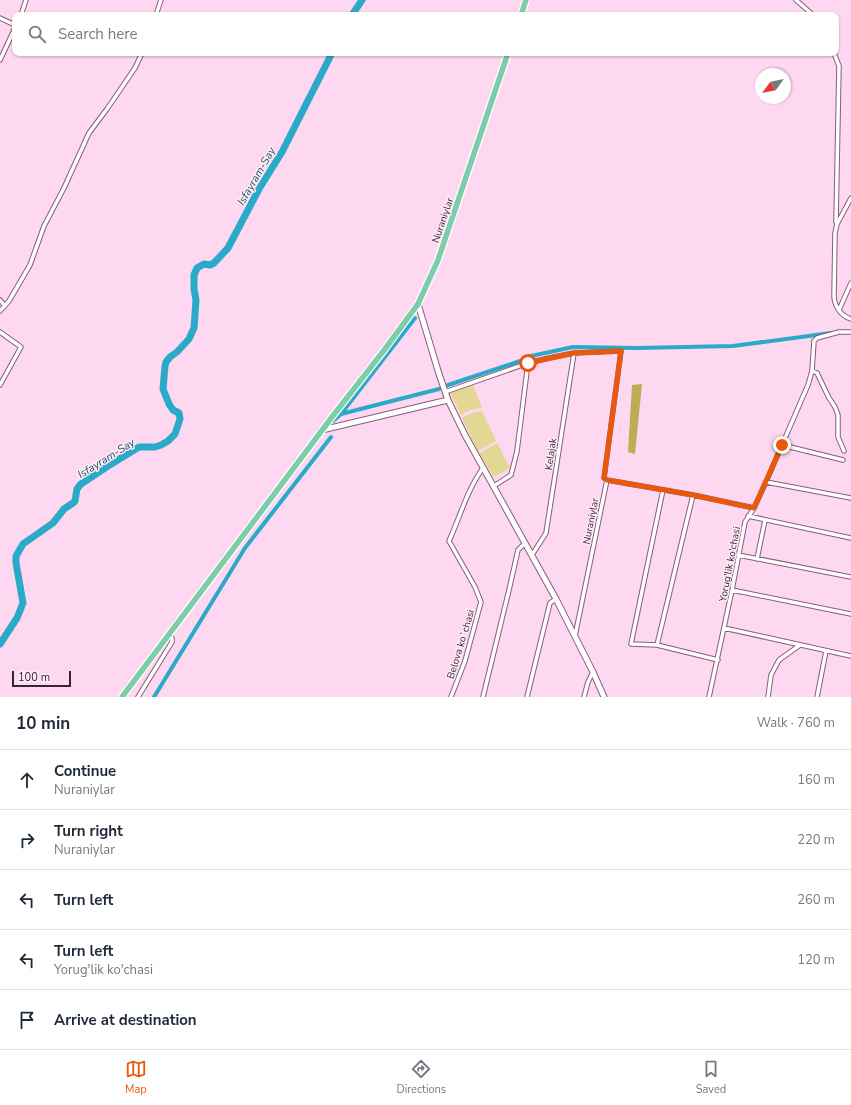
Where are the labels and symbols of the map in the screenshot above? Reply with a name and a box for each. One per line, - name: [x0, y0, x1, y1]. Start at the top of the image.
- north arrow: [755, 68, 791, 104]
- water label: Isfayram-Say: [234, 144, 279, 208]
- street label: Nuraniylar: [429, 196, 457, 245]
- route start: [519, 354, 537, 372]
- water label: Isfayram-Say: [75, 435, 138, 482]
- street label: Kelajak: [542, 436, 561, 471]
- route end: [773, 436, 791, 454]
- street label: Nuraniylar: [580, 496, 602, 546]
- street label: Yorug'lik ko'chasi: [716, 525, 744, 604]
- street label: Belova koʻchasi: [444, 608, 478, 681]
- scale bar: [12, 669, 71, 688]

